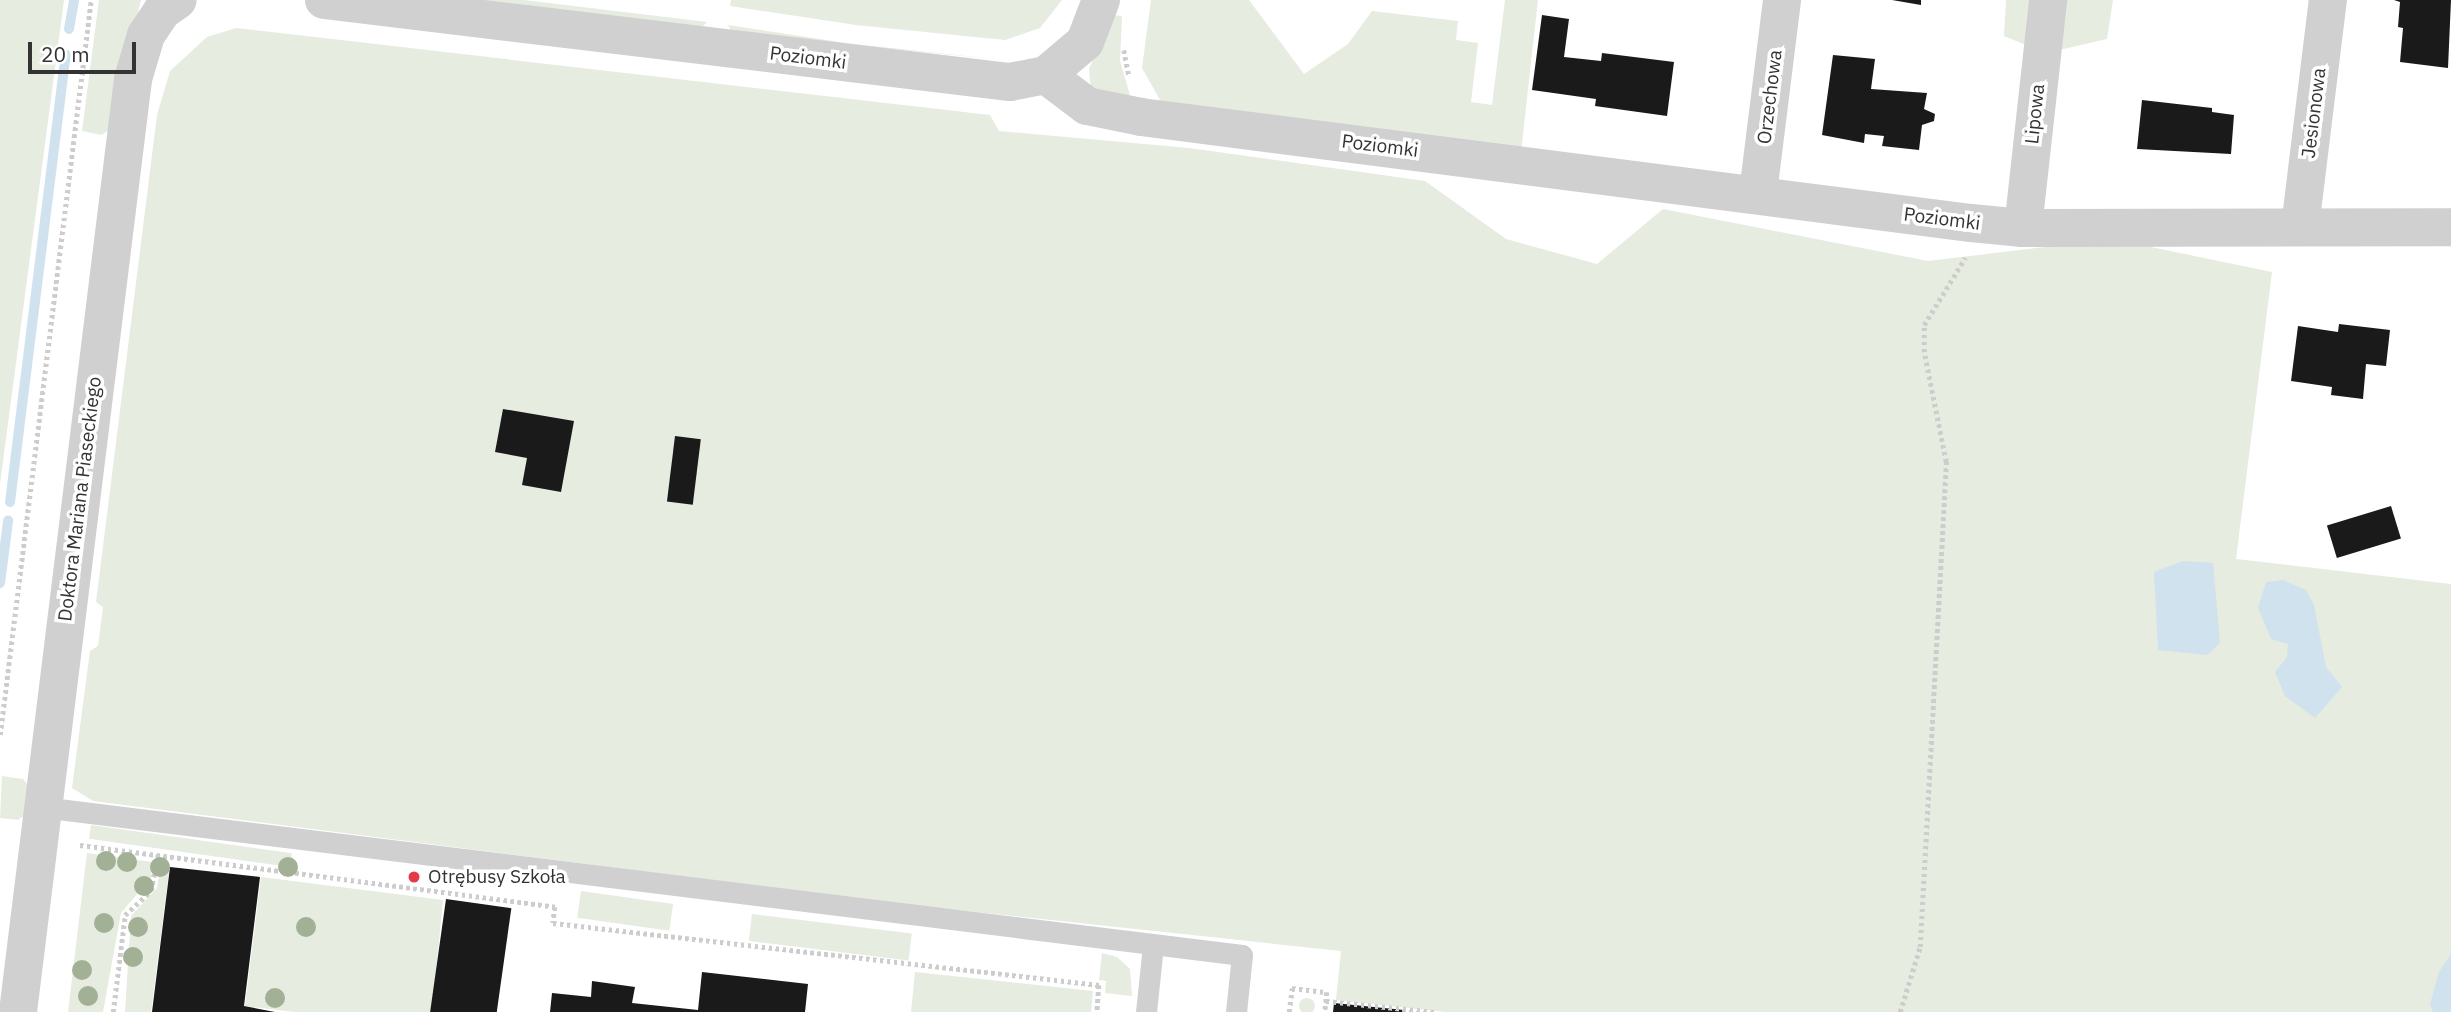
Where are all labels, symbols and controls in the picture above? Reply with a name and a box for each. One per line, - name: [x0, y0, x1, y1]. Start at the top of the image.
- scale bar: [32, 28, 140, 72]
- text: 20 m: [41, 40, 90, 68]
- street label: Poziomki: [768, 42, 848, 74]
- street label: Orzechowa: [1753, 48, 1787, 146]
- street label: Jesionowa: [2297, 67, 2331, 159]
- street label: Lipowa: [2021, 83, 2049, 145]
- street label: Poziomki: [1340, 130, 1420, 162]
- street label: Poziomki: [1902, 203, 1982, 235]
- street label: Doktora Mariana Piaseckiego: [54, 375, 106, 623]
- place label: Otrębusy Szkoła: [428, 866, 566, 888]
- marker: Otrębusy Szkoła: [406, 869, 422, 885]

